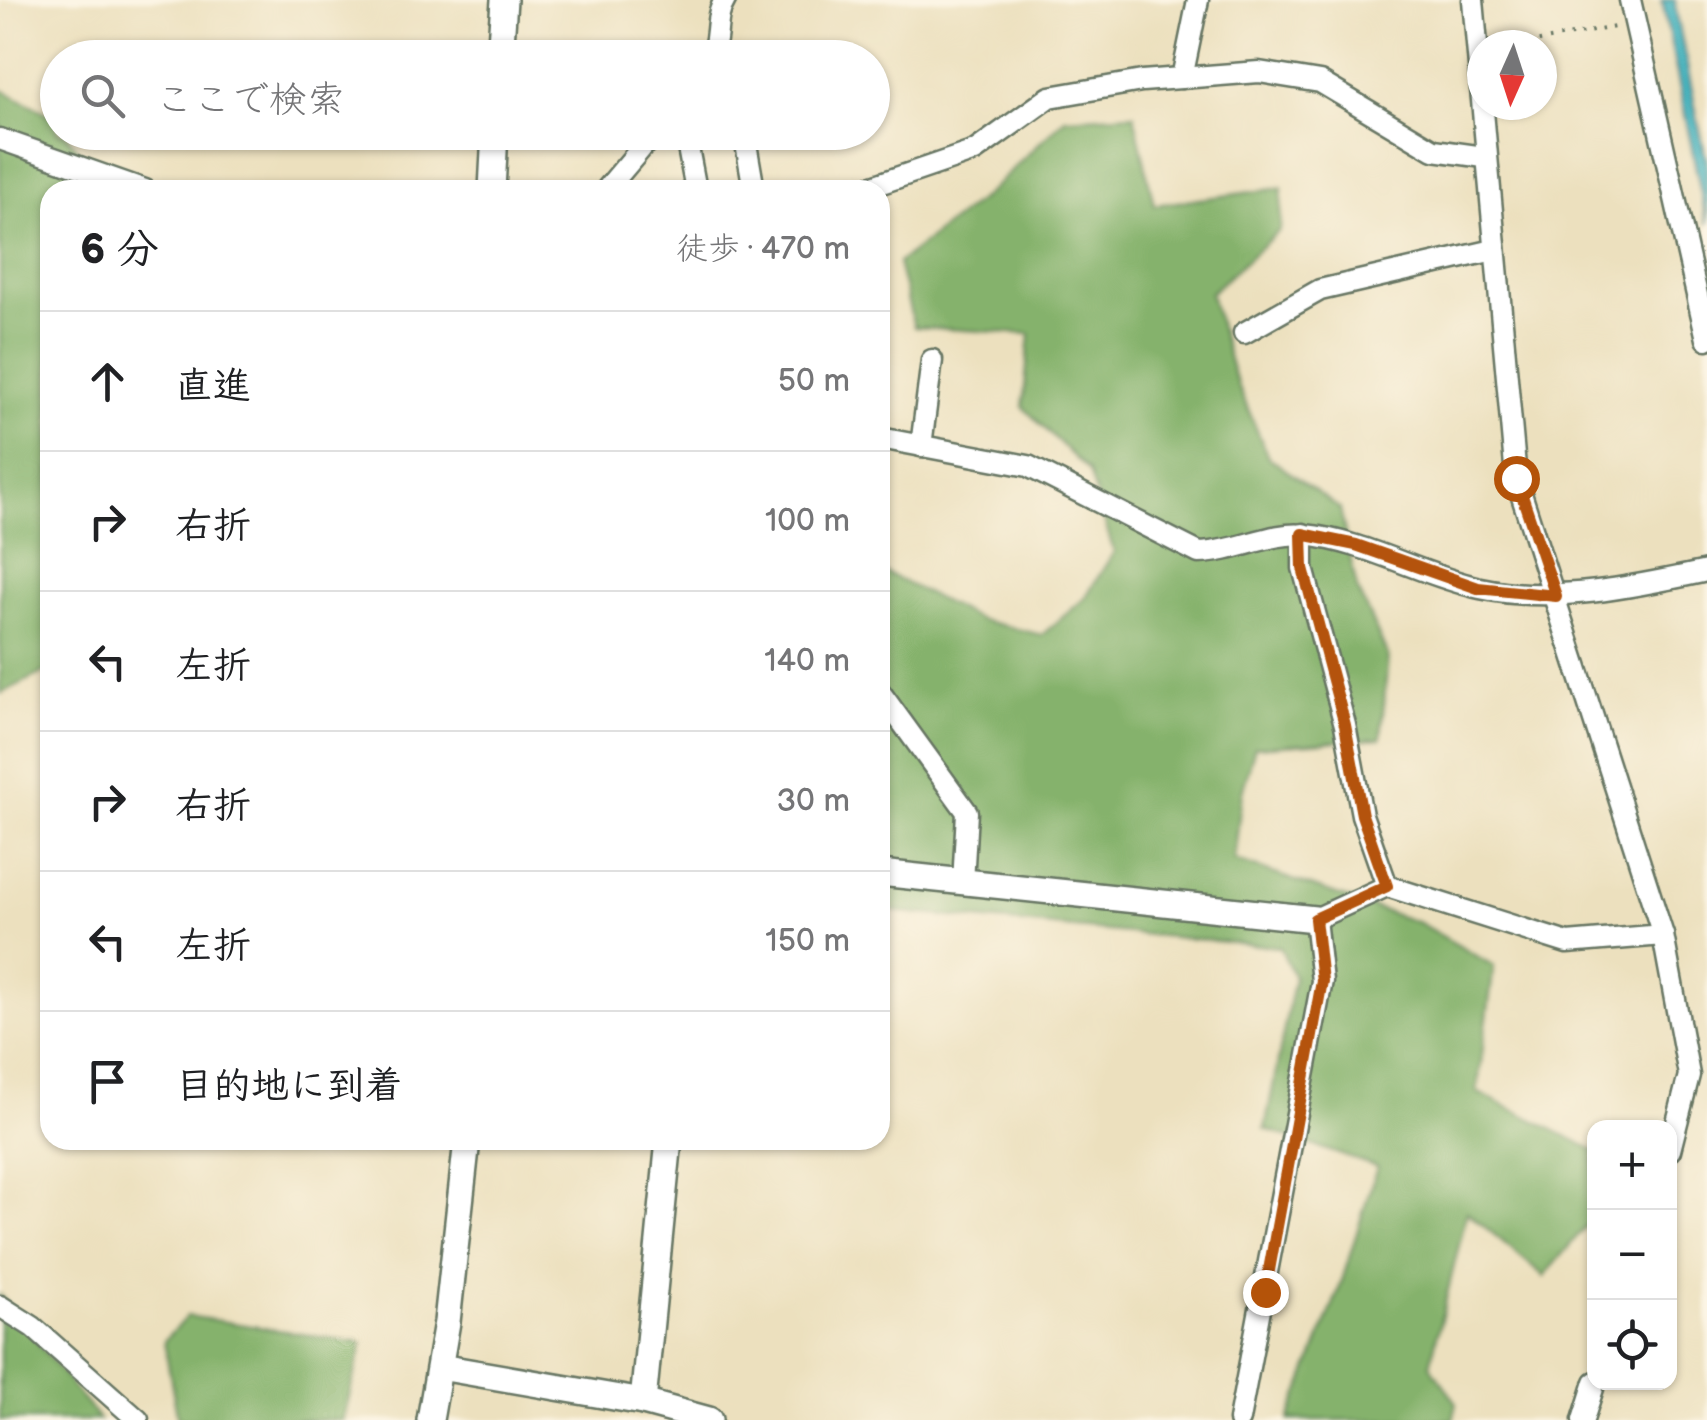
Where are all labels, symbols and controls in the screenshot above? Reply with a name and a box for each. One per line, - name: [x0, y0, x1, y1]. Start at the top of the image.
- north arrow: [1467, 30, 1557, 120]
- search box: [40, 40, 890, 150]
- icon: search: [75, 68, 130, 123]
- text: ここで検索: [155, 78, 345, 123]
- text: 6 分: [80, 225, 159, 276]
- text: 徒歩 · 470 m: [676, 230, 850, 269]
- icon: ahead: [80, 354, 135, 409]
- text: 50 m: [778, 362, 850, 401]
- text: 直進: [175, 364, 251, 409]
- route start: [1494, 456, 1540, 502]
- icon: right: [80, 494, 135, 549]
- text: 100 m: [765, 502, 850, 541]
- text: 右折: [175, 504, 251, 549]
- icon: left: [80, 634, 135, 689]
- text: 140 m: [764, 642, 850, 681]
- text: 左折: [175, 644, 251, 689]
- icon: right: [80, 774, 135, 829]
- text: 30 m: [776, 782, 850, 821]
- text: 右折: [175, 784, 251, 829]
- icon: left: [80, 914, 135, 969]
- text: 150 m: [765, 922, 850, 961]
- text: 左折: [175, 924, 251, 969]
- icon: arrive: [80, 1054, 135, 1109]
- text: 目的地に到着: [175, 1064, 403, 1109]
- map controls: [1587, 1120, 1677, 1390]
- button: +: [1587, 1120, 1677, 1210]
- button: −: [1587, 1210, 1677, 1300]
- route end: [1243, 1270, 1289, 1316]
- button: locate: [1587, 1300, 1677, 1390]

